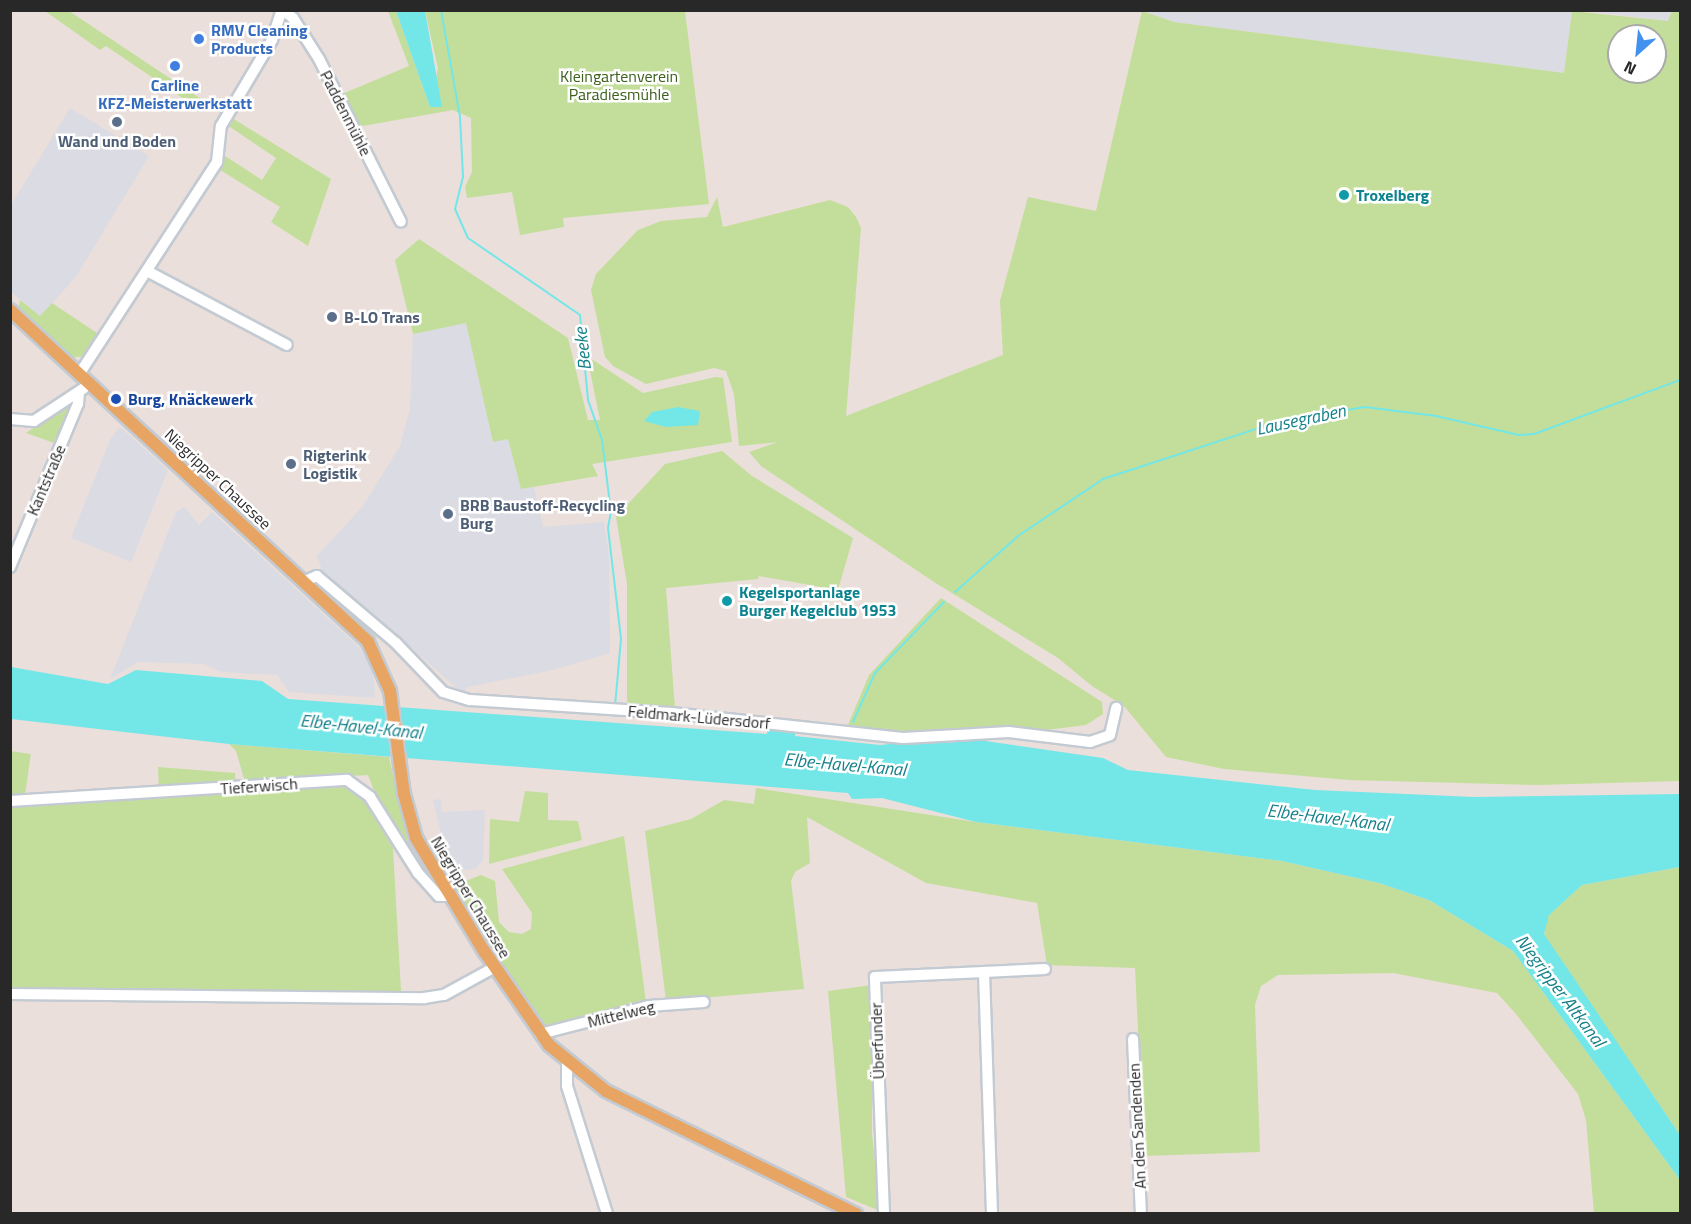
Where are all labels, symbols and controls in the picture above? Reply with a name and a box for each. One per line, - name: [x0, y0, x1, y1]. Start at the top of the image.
- place label: RMV Cleaning Products: [211, 20, 308, 58]
- north arrow: [1607, 24, 1667, 84]
- marker: RMV Cleaning Products: [192, 32, 206, 46]
- text: N: [1619, 55, 1640, 81]
- marker: Carline KFZ-Meisterwerkstatt: [168, 59, 182, 73]
- park label: Kleingartenverein Paradiesmühle: [560, 66, 678, 104]
- street label: Paddenmühle: [316, 67, 376, 159]
- place label: Carline KFZ-Meisterwerkstatt: [98, 75, 252, 113]
- marker: Wand und Boden: [110, 115, 124, 129]
- place label: Wand und Boden: [58, 131, 176, 151]
- place label: Troxelberg: [1356, 185, 1429, 205]
- marker: Troxelberg: [1337, 188, 1351, 202]
- place label: B-LO Trans: [344, 307, 420, 327]
- marker: B-LO Trans: [325, 310, 339, 324]
- water label: Beeke: [570, 326, 596, 372]
- place label: Burg, Knäckewerk: [128, 389, 253, 409]
- marker: Burg, Knäckewerk: [109, 392, 123, 406]
- water label: Lausegraben: [1254, 400, 1348, 440]
- street label: Niegripper Chaussee: [161, 425, 275, 533]
- street label: Kantstraße: [22, 442, 70, 518]
- place label: Rigterink Logistik: [303, 445, 367, 483]
- marker: Rigterink Logistik: [284, 457, 298, 471]
- place label: BRB Baustoff-Recycling Burg: [460, 495, 625, 533]
- marker: BRB Baustoff-Recycling Burg: [441, 507, 455, 521]
- place label: Kegelsportanlage Burger Kegelclub 1953: [739, 582, 896, 620]
- marker: Kegelsportanlage Burger Kegelclub 1953: [720, 594, 734, 608]
- street label: Feldmark-Lüdersdorf: [627, 701, 771, 733]
- water label: Elbe-Havel-Kanal: [299, 710, 423, 744]
- water label: Elbe-Havel-Kanal: [783, 749, 907, 781]
- street label: Tieferwisch: [220, 774, 298, 798]
- water label: Elbe-Havel-Kanal: [1266, 800, 1390, 836]
- street label: Niegripper Chaussee: [427, 833, 515, 961]
- water label: Niegripper Altkanal: [1511, 930, 1609, 1052]
- street label: Mittelweg: [586, 996, 656, 1032]
- street label: Überfunder: [866, 1002, 888, 1080]
- street label: An den Sandenden: [1124, 1063, 1150, 1189]

